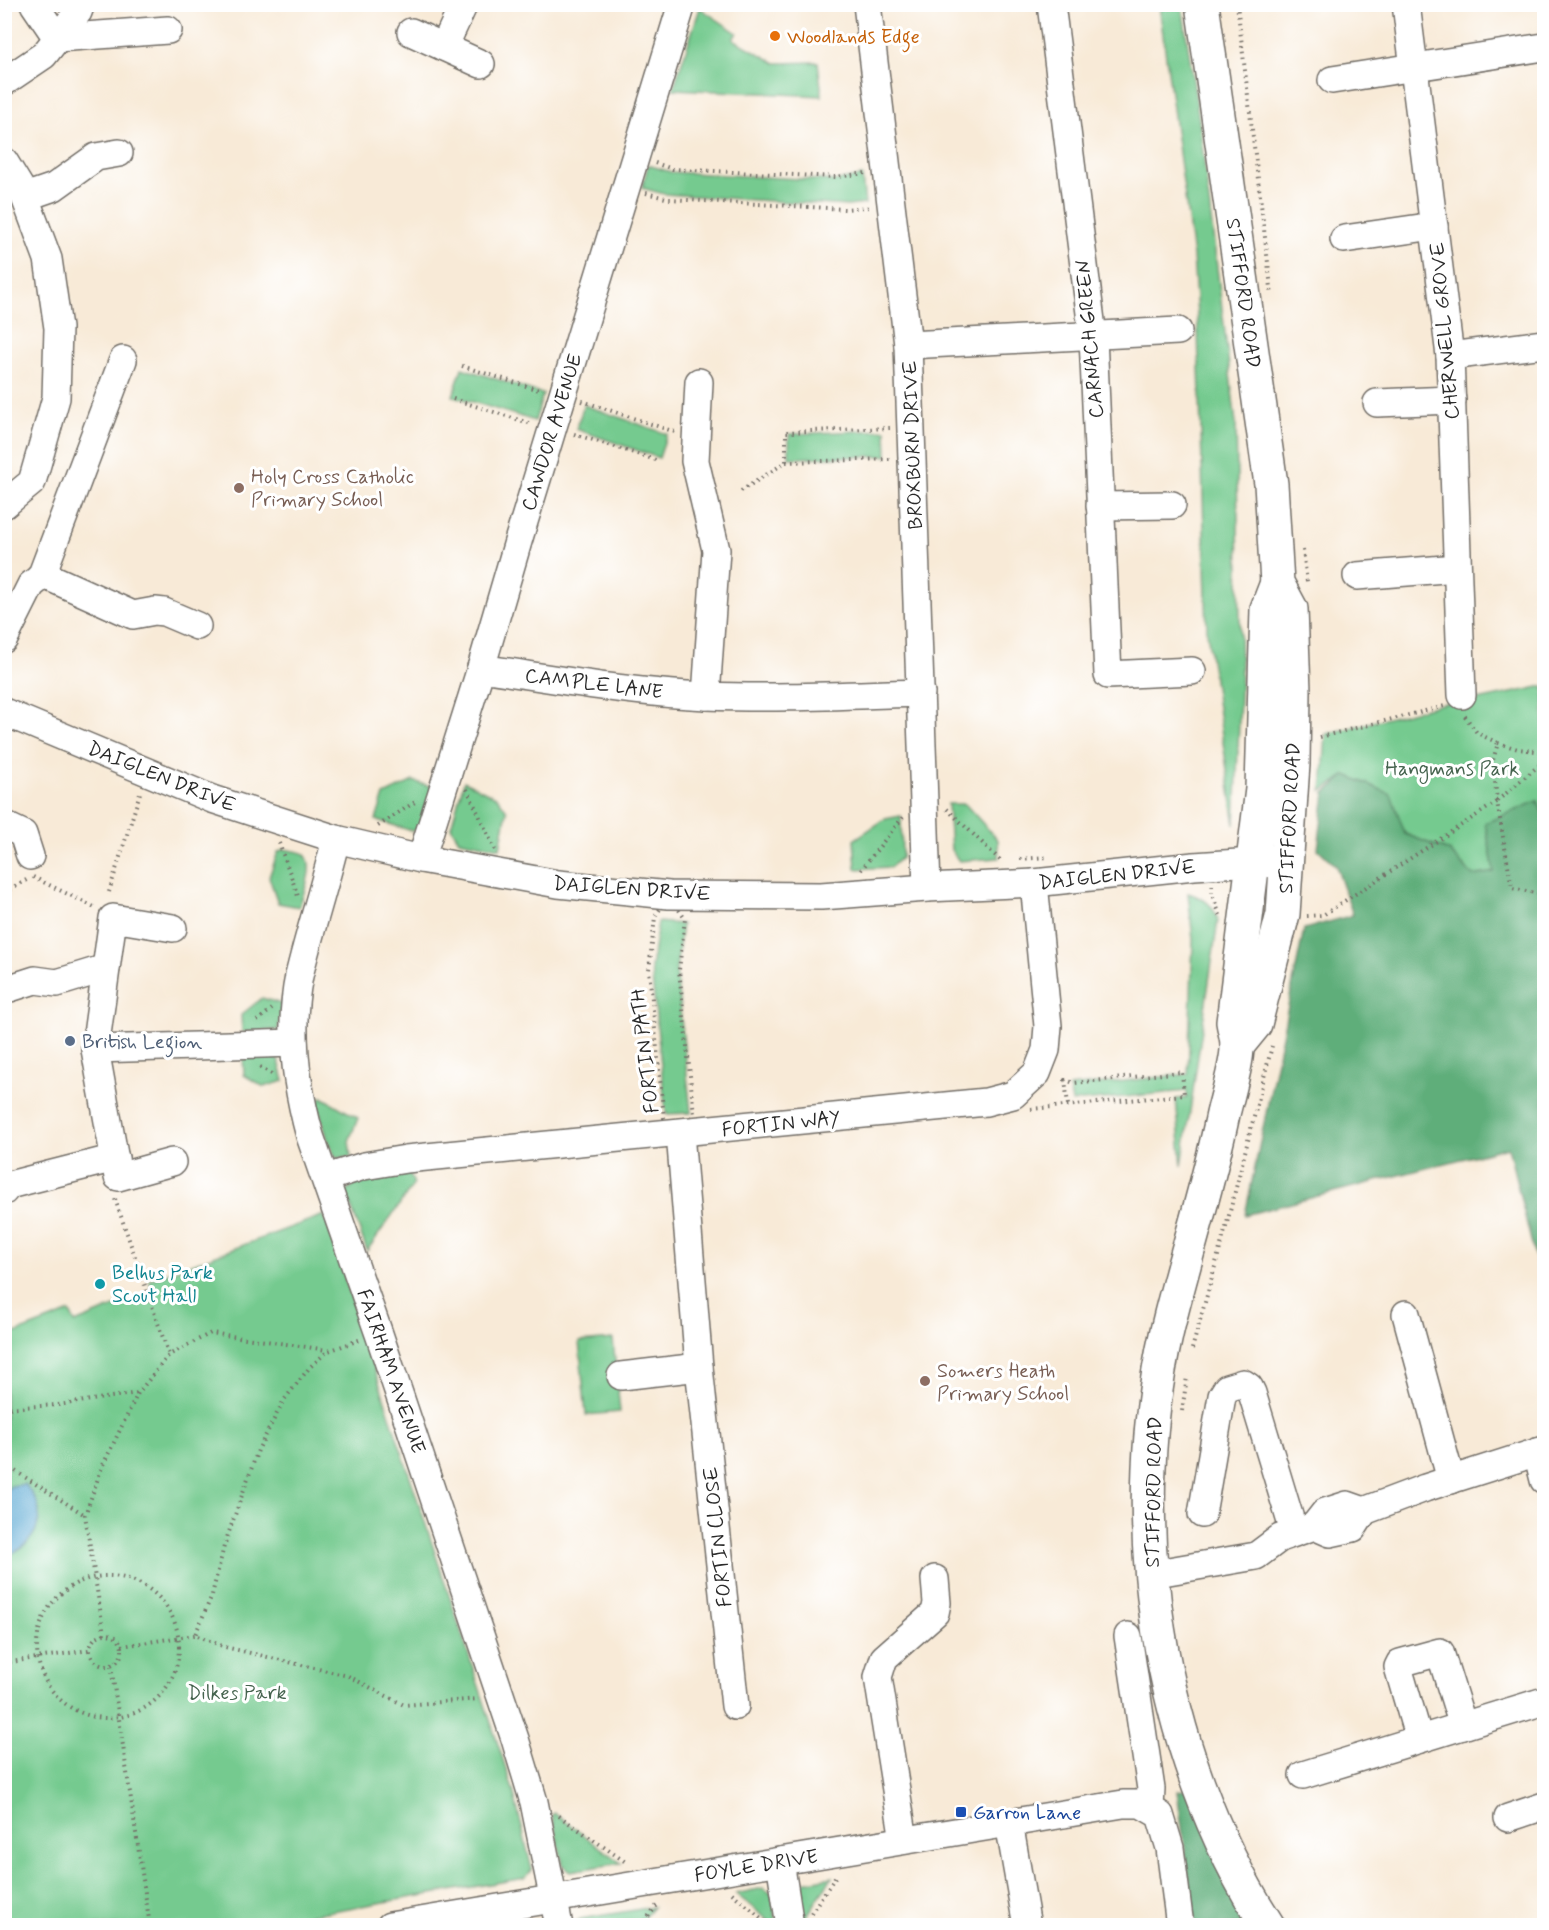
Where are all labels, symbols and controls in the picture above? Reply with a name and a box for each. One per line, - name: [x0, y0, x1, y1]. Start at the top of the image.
- place label: Woodlands Edge: [787, 24, 920, 53]
- marker: Woodlands Edge: [768, 29, 782, 43]
- street label: STIFFORD ROAD: [1219, 216, 1266, 370]
- street label: CHERWELL GROVE: [1424, 241, 1467, 421]
- street label: CARNACH GREEN: [1070, 258, 1111, 419]
- street label: CAWDOR AVENUE: [516, 350, 589, 514]
- street label: BROXBURN DRIVE: [897, 360, 930, 530]
- place label: Holy Cross Catholic Primary School: [251, 464, 414, 514]
- marker: Holy Cross Catholic Primary School: [232, 481, 246, 495]
- street label: CAMPLE LANE: [523, 663, 664, 706]
- street label: DAIGLEN DRIVE: [83, 735, 240, 819]
- street label: STIFFORD ROAD: [1273, 742, 1308, 894]
- park label: Hangmans Park: [1385, 756, 1519, 784]
- street label: DAIGLEN DRIVE: [1037, 854, 1197, 897]
- street label: DAIGLEN DRIVE: [552, 871, 712, 908]
- street label: FORTIN PATH: [624, 987, 667, 1115]
- place label: British Legion: [82, 1029, 202, 1058]
- marker: British Legion: [63, 1034, 77, 1048]
- street label: FORTIN WAY: [721, 1105, 842, 1144]
- place label: Belhus Park Scout Hall: [112, 1260, 213, 1310]
- marker: Belhus Park Scout Hall: [93, 1277, 107, 1291]
- street label: FAIRHAM AVENUE: [350, 1286, 431, 1457]
- place label: Somers Heath Primary School: [937, 1358, 1069, 1408]
- marker: Somers Heath Primary School: [918, 1374, 932, 1388]
- street label: STIFFORD ROAD: [1140, 1416, 1169, 1568]
- street label: FORTIN CLOSE: [698, 1465, 739, 1609]
- park label: Dilkes Park: [187, 1680, 287, 1707]
- place label: Garron Lane: [973, 1800, 1081, 1827]
- marker: Garron Lane: [954, 1805, 968, 1819]
- street label: FOYLE DRIVE: [693, 1843, 820, 1890]

